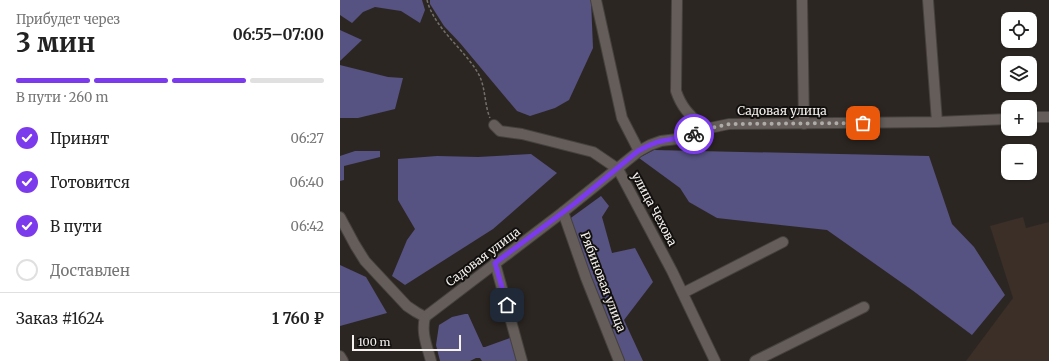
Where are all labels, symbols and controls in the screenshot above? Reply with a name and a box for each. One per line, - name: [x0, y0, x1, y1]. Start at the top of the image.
- text: Прибудет через: [16, 11, 120, 28]
- map controls: [1001, 12, 1037, 180]
- button: locate: [1001, 12, 1037, 48]
- text: 06:55–07:00: [233, 25, 324, 44]
- text: 3 мин: [16, 26, 95, 59]
- button: layers: [1001, 56, 1037, 92]
- text: В пути · 260 m: [16, 89, 108, 106]
- button: +: [1001, 100, 1037, 136]
- street label: Садовая улица: [737, 103, 827, 118]
- pin: [846, 106, 880, 140]
- icon: bag: [852, 112, 874, 134]
- courier: [674, 114, 714, 154]
- icon: bike: [683, 123, 705, 145]
- icon: check: [16, 127, 38, 149]
- text: Принят: [50, 129, 109, 148]
- text: 06:27: [290, 130, 324, 147]
- button: −: [1001, 144, 1037, 180]
- street label: улица Чехова: [629, 169, 681, 249]
- icon: check: [16, 171, 38, 193]
- text: Готовится: [50, 173, 130, 192]
- text: 06:40: [289, 174, 324, 191]
- icon: check: [16, 215, 38, 237]
- text: В пути: [50, 217, 102, 236]
- text: 06:42: [291, 218, 324, 235]
- street label: Садовая улица: [443, 223, 523, 289]
- street label: Рябиновая улица: [578, 230, 630, 334]
- text: Доставлен: [50, 261, 130, 280]
- pin: [490, 288, 524, 322]
- icon: home: [496, 294, 518, 316]
- text: Заказ #1624: [16, 309, 104, 328]
- text: 1 760 ₽: [272, 309, 324, 328]
- scale bar: [352, 333, 461, 352]
- text: 100 m: [358, 335, 390, 349]

